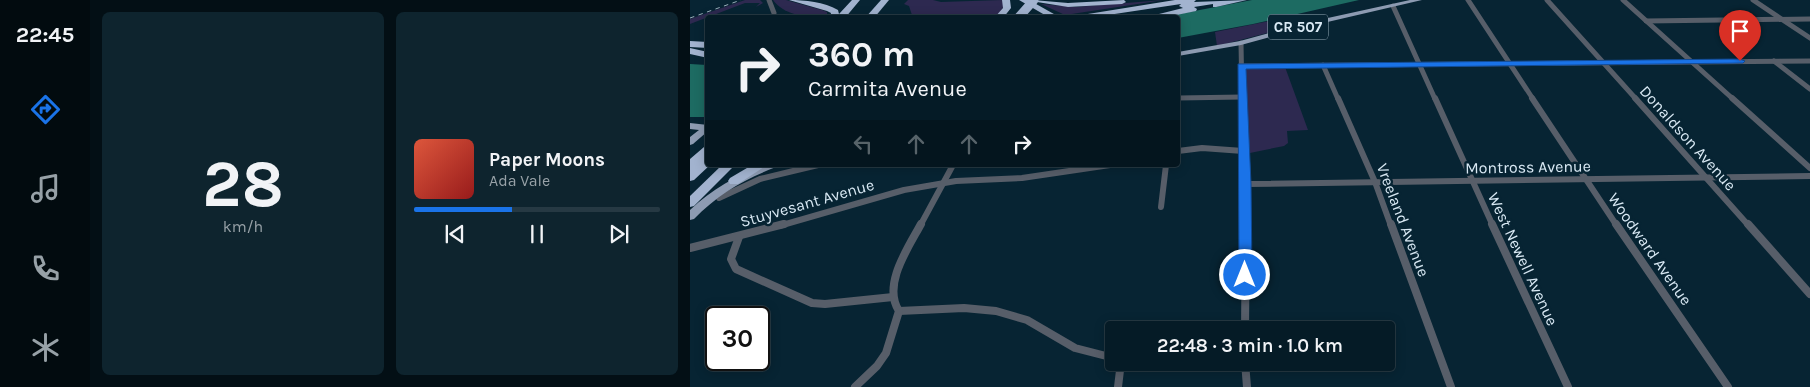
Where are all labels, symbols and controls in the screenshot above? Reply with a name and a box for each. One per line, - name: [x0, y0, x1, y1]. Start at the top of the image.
- pin: [1719, 10, 1761, 61]
- road number: CR 507: [1268, 15, 1328, 40]
- icon: arrive: [1726, 17, 1754, 45]
- text: 22:45: [16, 22, 74, 48]
- text: 360 m: [808, 34, 915, 75]
- icon: right: [725, 35, 790, 100]
- text: Carmita Avenue: [808, 76, 967, 102]
- street label: Donaldson Avenue: [1636, 81, 1740, 195]
- icon: directions: [28, 92, 63, 127]
- icon: left: [849, 130, 877, 158]
- icon: ahead: [902, 130, 930, 158]
- icon: ahead: [955, 130, 983, 158]
- icon: right: [1008, 130, 1036, 158]
- text: 28: [202, 146, 284, 222]
- text: Paper Moons: [489, 149, 605, 171]
- street label: Montross Avenue: [1465, 156, 1591, 178]
- street label: Vreeland Avenue: [1373, 161, 1433, 279]
- icon: music: [28, 171, 63, 206]
- text: Ada Vale: [489, 171, 550, 190]
- street label: Stuyvesant Avenue: [738, 175, 876, 231]
- street label: West Newell Avenue: [1484, 189, 1562, 329]
- street label: Woodward Avenue: [1604, 189, 1696, 309]
- text: km/h: [223, 217, 263, 236]
- icon: previous: [441, 220, 469, 248]
- icon: pause: [523, 220, 551, 248]
- icon: next: [605, 220, 633, 248]
- position arrow: [1218, 248, 1270, 300]
- icon: phone: [28, 251, 63, 286]
- speed limit sign: 30: [705, 306, 770, 371]
- icon: climate: [28, 330, 63, 365]
- text: 22:48 · 3 min · 1.0 km: [1157, 335, 1343, 357]

